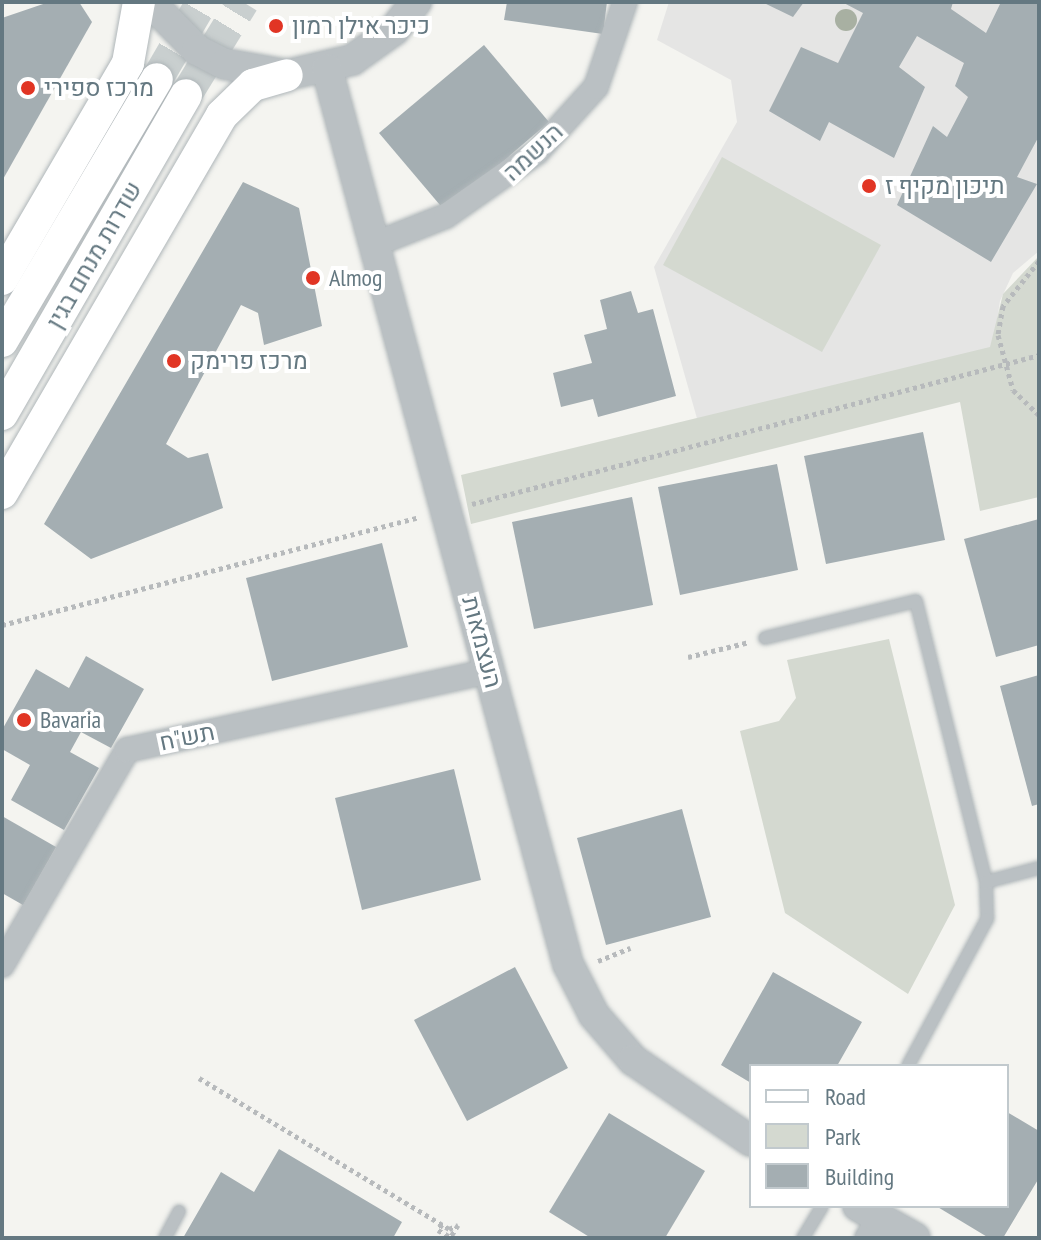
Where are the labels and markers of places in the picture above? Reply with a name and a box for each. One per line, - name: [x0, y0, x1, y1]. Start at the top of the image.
- place label: כיכר אילן רמון: [292, 12, 430, 40]
- marker: כיכר אילן רמון: [267, 17, 285, 35]
- place label: מרכז ספירי: [44, 74, 154, 102]
- marker: מרכז ספירי: [19, 79, 37, 97]
- place label: תיכון מקיף ז: [885, 172, 1004, 200]
- marker: תיכון מקיף ז: [860, 177, 878, 195]
- place label: Almog: [329, 264, 382, 292]
- marker: Almog: [304, 269, 322, 287]
- place label: מרכז פרימק: [190, 347, 308, 375]
- marker: מרכז פרימק: [165, 352, 183, 370]
- place label: Bavaria: [40, 706, 101, 734]
- marker: Bavaria: [15, 711, 33, 729]

